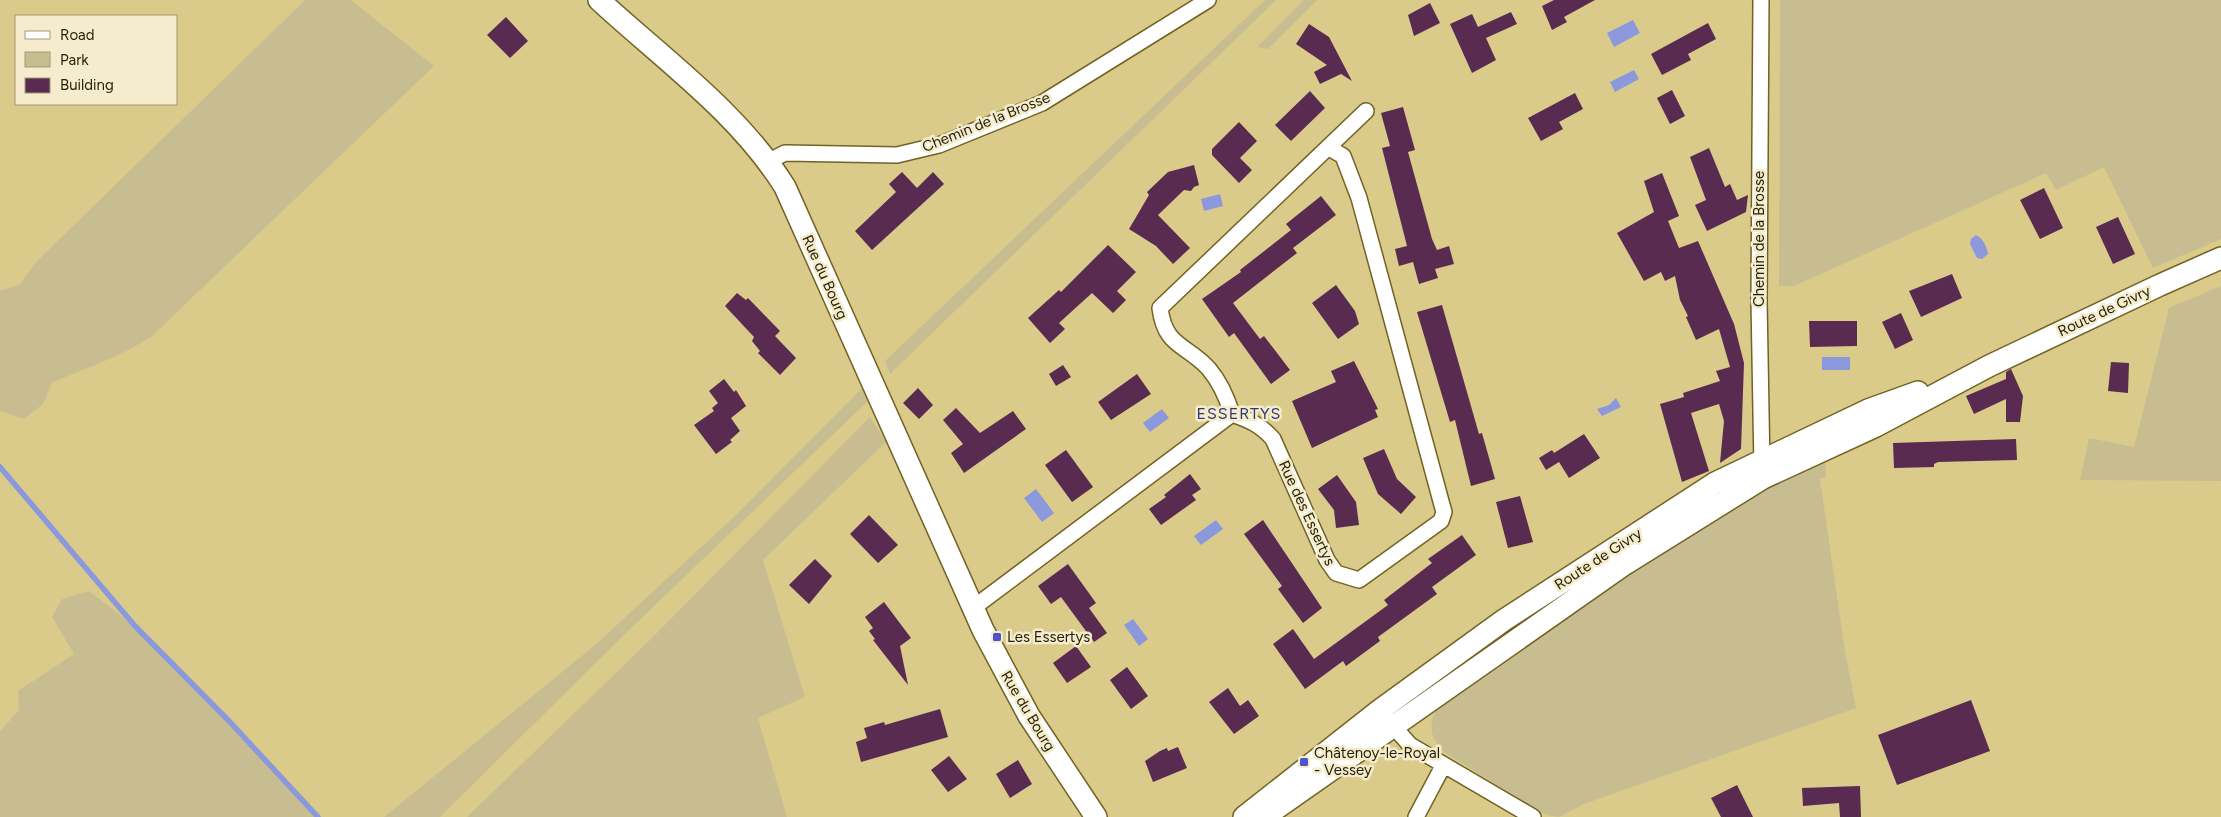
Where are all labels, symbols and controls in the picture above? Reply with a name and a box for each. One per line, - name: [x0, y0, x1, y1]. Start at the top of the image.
- legend: [15, 15, 178, 105]
- text: Road: [60, 26, 95, 44]
- text: Park: [60, 51, 89, 69]
- text: Building: [60, 76, 114, 94]
- street label: Chemin de la Brosse: [920, 88, 1052, 156]
- street label: Chemin de la Brosse: [1750, 171, 1768, 307]
- street label: Rue du Bourg: [798, 232, 852, 322]
- street label: Route de Givry: [2055, 282, 2153, 340]
- district label: ESSERTYS: [1197, 404, 1281, 423]
- street label: Rue des Essertys: [1275, 458, 1339, 568]
- street label: Route de Givry: [1551, 524, 1645, 594]
- place label: Les Essertys: [1007, 628, 1090, 646]
- marker: Les Essertys: [991, 631, 1003, 643]
- street label: Rue du Bourg: [997, 668, 1059, 754]
- place label: Châtenoy-le-Royal - Vessey: [1314, 744, 1440, 779]
- marker: Châtenoy-le-Royal - Vessey: [1298, 756, 1310, 768]

